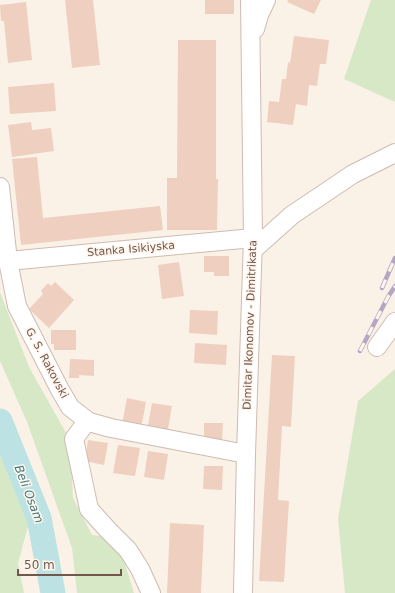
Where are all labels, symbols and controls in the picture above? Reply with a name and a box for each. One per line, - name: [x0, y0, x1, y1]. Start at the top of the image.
- street label: Stanka Isikiyska: [87, 239, 175, 259]
- street label: Dimitar Ikonomov - Dimitrikata: [241, 240, 259, 410]
- street label: G. S. Rakovski: [23, 326, 71, 400]
- water label: Beli Osam: [12, 463, 46, 525]
- scale bar: [18, 551, 121, 577]
- text: 50 m: [24, 558, 55, 572]

